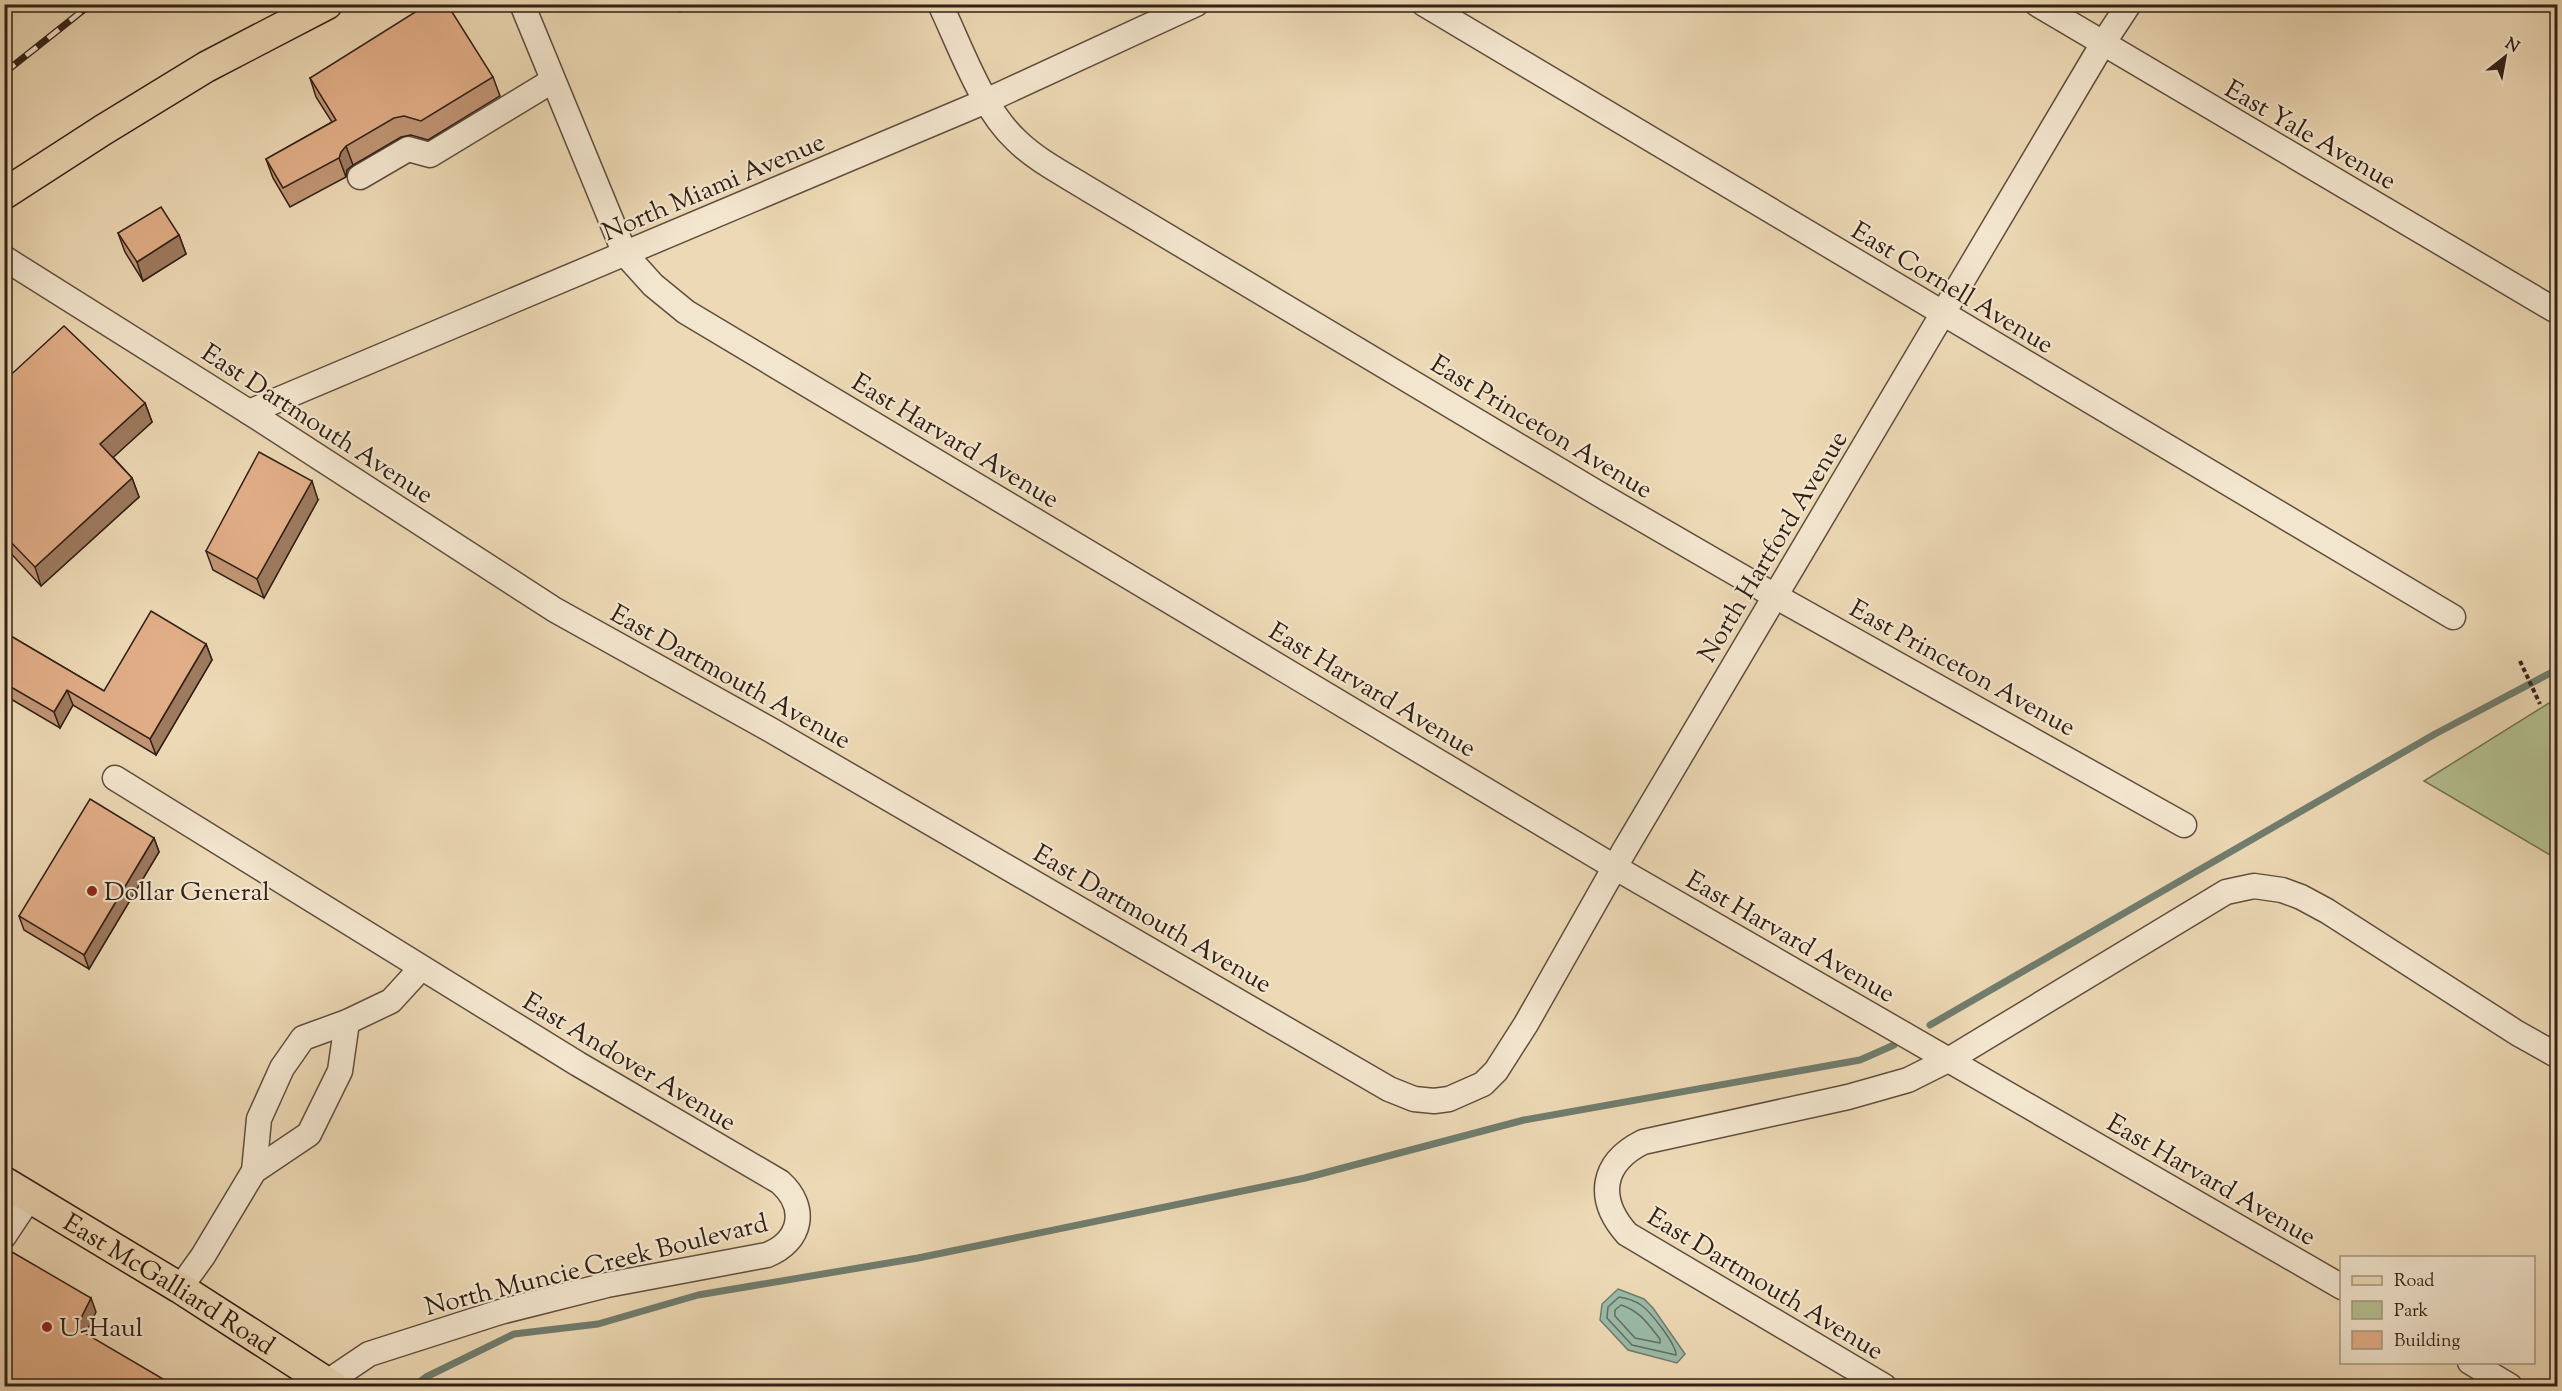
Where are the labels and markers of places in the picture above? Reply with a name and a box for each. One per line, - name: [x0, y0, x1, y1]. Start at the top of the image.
- place label: Dollar General: [104, 875, 270, 912]
- marker: Dollar General: [85, 884, 99, 898]
- place label: U-Haul: [59, 1311, 143, 1348]
- marker: U-Haul: [40, 1320, 54, 1334]

